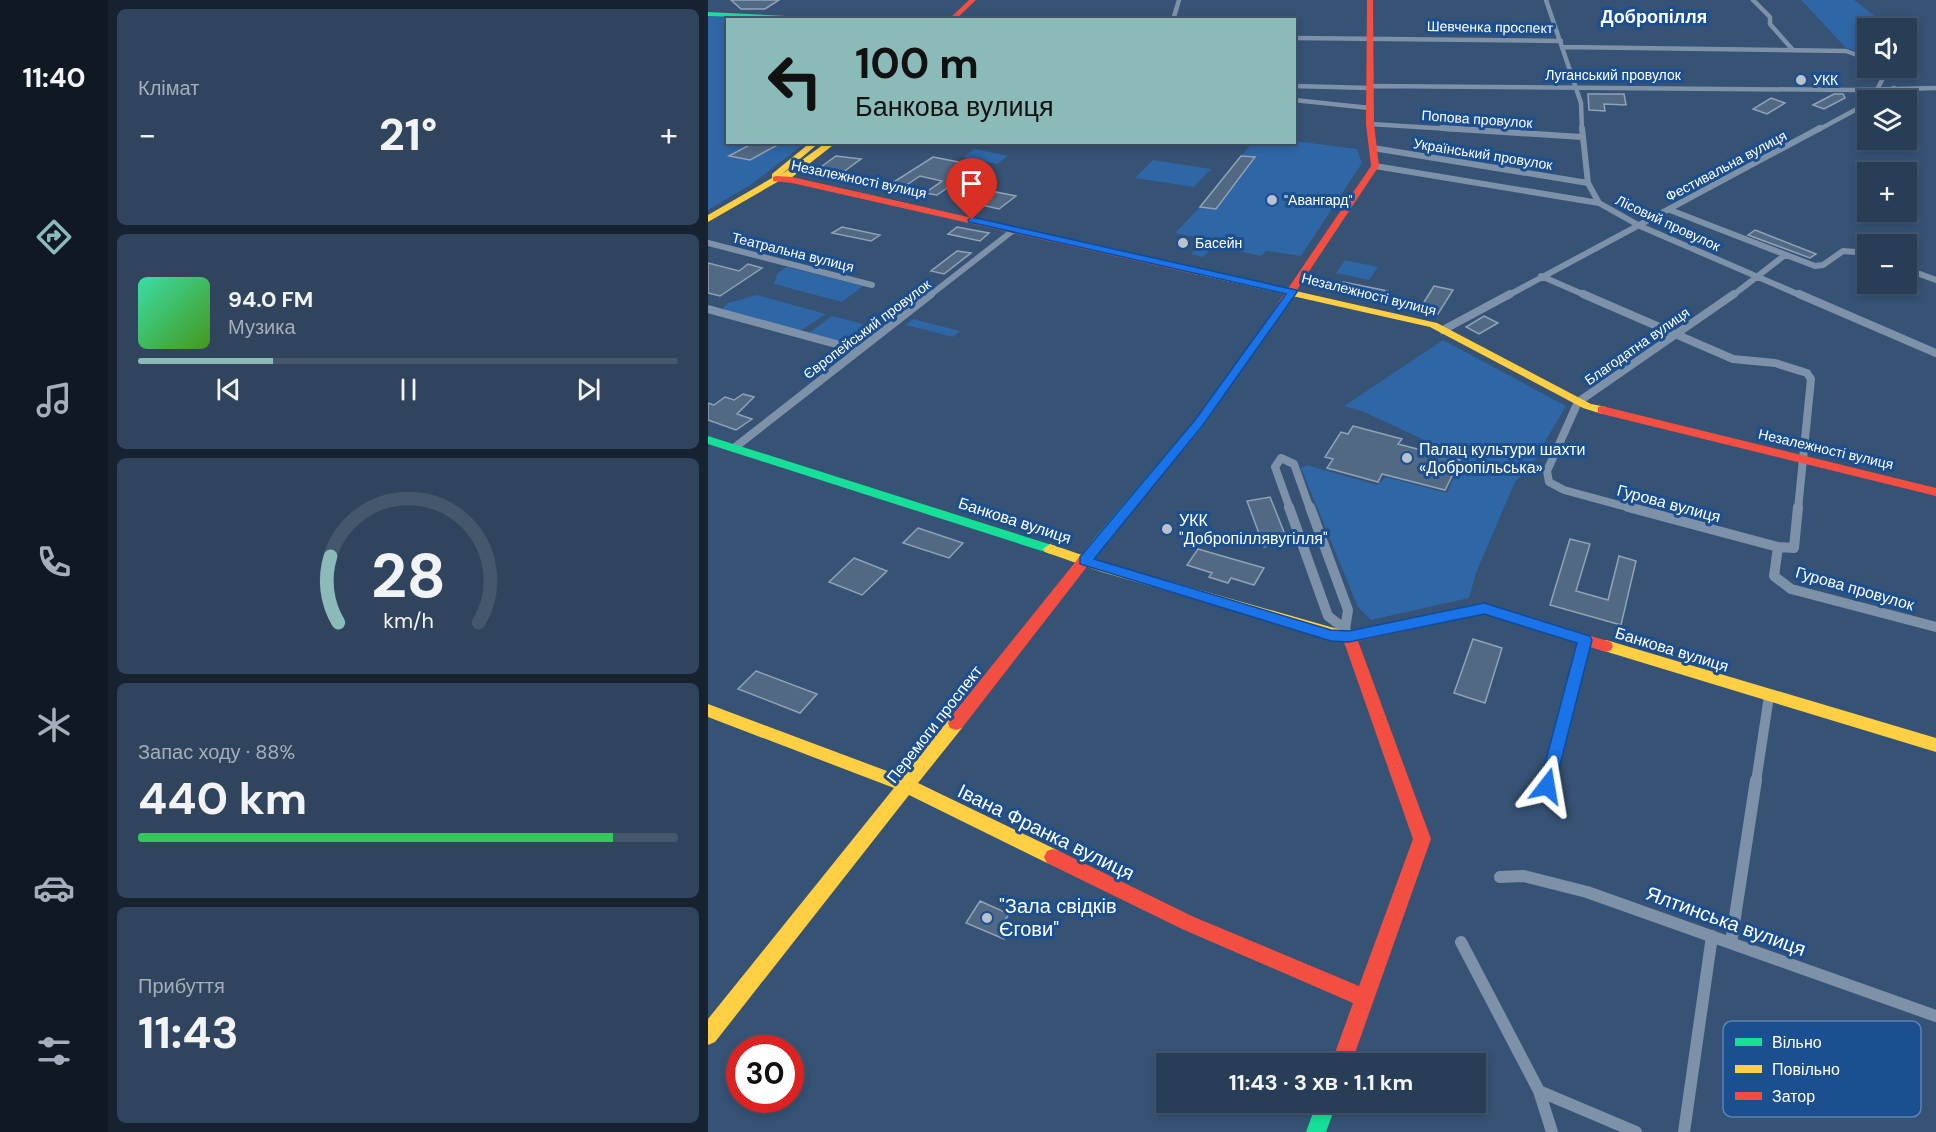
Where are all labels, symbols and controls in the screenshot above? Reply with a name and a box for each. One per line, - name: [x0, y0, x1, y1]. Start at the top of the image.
- district label: Добропілля: [1601, 5, 1707, 29]
- street label: Шевченка проспект: [1427, 17, 1554, 37]
- map controls: [1857, 18, 1917, 294]
- button: sound: [1857, 18, 1917, 78]
- text: 100 m: [855, 36, 979, 91]
- icon: left: [756, 42, 834, 120]
- text: 11:40: [22, 60, 86, 95]
- street label: Луганський провулок: [1545, 66, 1682, 84]
- place label: УКК: [1813, 71, 1839, 89]
- marker: УКК: [1794, 73, 1808, 87]
- text: Клімат: [138, 75, 199, 101]
- text: Банкова вулиця: [855, 89, 1054, 124]
- button: layers: [1857, 90, 1917, 150]
- text: 21°: [379, 105, 437, 164]
- street label: Попова провулок: [1421, 106, 1534, 132]
- text: −: [138, 113, 156, 156]
- text: +: [660, 113, 678, 156]
- street label: Фестивальна вулиця: [1662, 126, 1790, 206]
- street label: Український провулок: [1412, 134, 1555, 174]
- street label: Незалежності вулиця: [790, 156, 928, 202]
- pin: [946, 158, 997, 220]
- button: +: [1857, 162, 1917, 222]
- icon: arrive: [955, 167, 988, 200]
- place label: "Авангард": [1284, 191, 1353, 209]
- street label: Лісовий провулок: [1613, 191, 1724, 255]
- marker: "Авангард": [1265, 193, 1279, 207]
- icon: directions: [33, 216, 75, 258]
- street label: Театральна вулиця: [730, 228, 856, 276]
- place label: Басейн: [1195, 234, 1242, 252]
- button: −: [1857, 234, 1917, 294]
- marker: Басейн: [1176, 236, 1190, 250]
- street label: Незалежності вулиця: [1300, 269, 1438, 319]
- street label: Європейський провулок: [800, 275, 935, 383]
- text: 94.0 FM: [228, 285, 313, 314]
- street label: Благодатна вулиця: [1581, 303, 1693, 389]
- text: Музика: [228, 314, 296, 340]
- icon: previous: [212, 373, 245, 406]
- icon: pause: [392, 373, 425, 406]
- icon: next: [572, 373, 605, 406]
- icon: music: [33, 379, 75, 421]
- street label: Незалежності вулиця: [1757, 425, 1895, 473]
- place label: Палац культури шахти «Добропільська»: [1419, 439, 1586, 478]
- marker: Палац культури шахти «Добропільська»: [1400, 451, 1414, 465]
- street label: Гурова вулиця: [1615, 480, 1723, 527]
- street label: Банкова вулиця: [956, 492, 1074, 549]
- place label: УКК "Добропіллявугілля": [1179, 510, 1328, 549]
- marker: УКК "Добропіллявугілля": [1160, 522, 1174, 536]
- text: 28: [370, 535, 446, 616]
- icon: phone: [33, 541, 75, 583]
- street label: Гурова провулок: [1793, 562, 1918, 616]
- text: km/h: [383, 607, 433, 635]
- street label: Банкова вулиця: [1613, 622, 1731, 677]
- street label: Перемоги проспект: [882, 661, 987, 787]
- icon: climate: [33, 704, 75, 746]
- text: Запас ходу · 88%: [138, 739, 295, 765]
- position arrow: [1515, 754, 1579, 818]
- text: 440 km: [138, 769, 307, 828]
- street label: Івана Франка вулиця: [953, 778, 1139, 886]
- icon: car: [33, 867, 75, 909]
- street label: Ялтинська вулиця: [1642, 880, 1810, 962]
- place label: "Зала свідків Єгови": [999, 893, 1117, 942]
- marker: "Зала свідків Єгови": [980, 911, 994, 925]
- text: Прибуття: [138, 973, 225, 999]
- text: 11:43: [138, 1003, 239, 1062]
- legend: [1723, 1021, 1921, 1117]
- icon: filters: [33, 1030, 75, 1072]
- text: Вільно: [1772, 1032, 1822, 1053]
- speed limit sign: 30: [726, 1035, 804, 1113]
- text: Повільно: [1772, 1059, 1840, 1080]
- text: 11:43 · 3 хв · 1.1 km: [1229, 1068, 1413, 1097]
- text: Затор: [1772, 1086, 1815, 1107]

